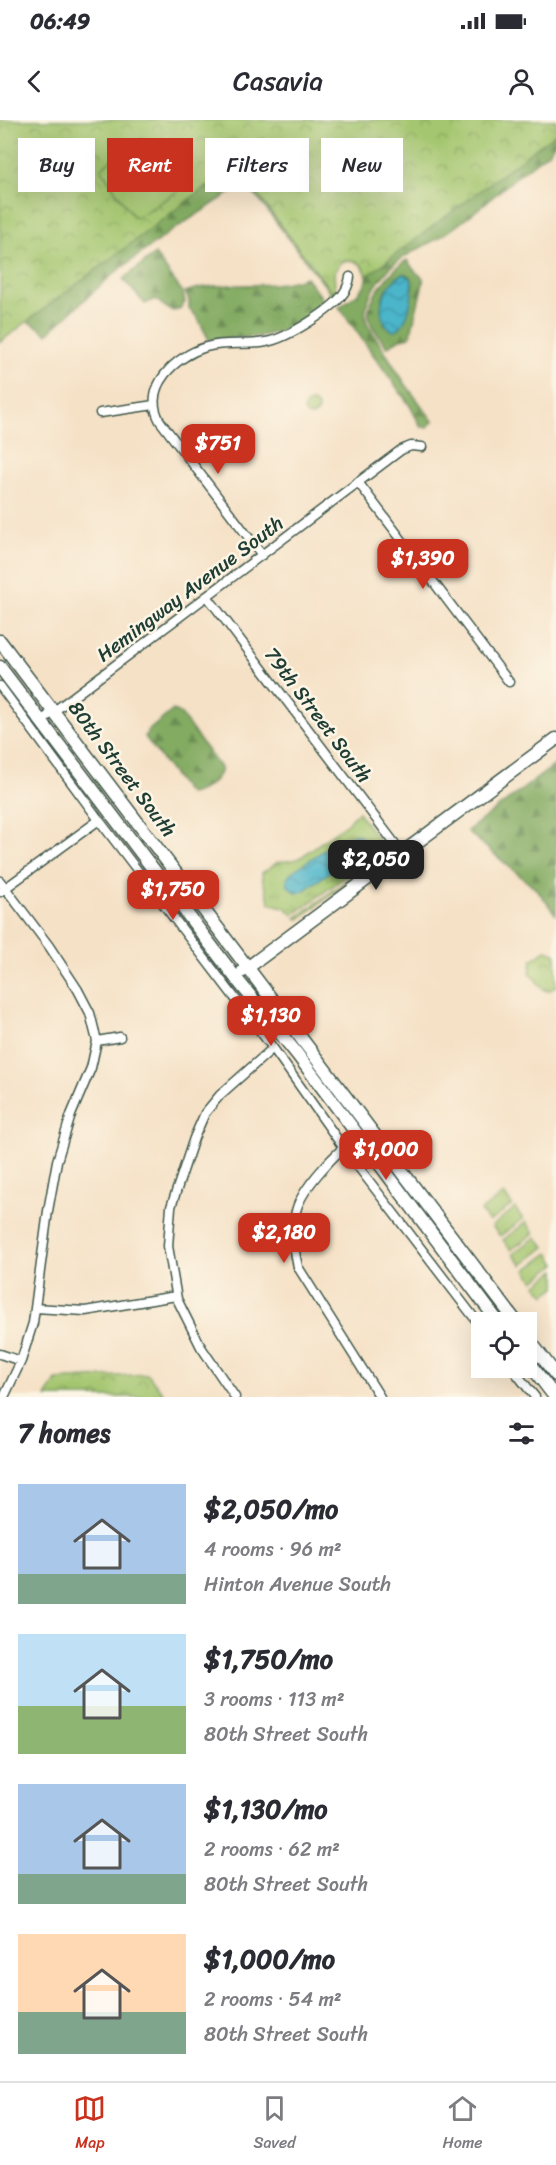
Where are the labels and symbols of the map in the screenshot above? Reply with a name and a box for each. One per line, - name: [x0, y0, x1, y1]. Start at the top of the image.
- pin: $751: [182, 424, 254, 475]
- street label: Hemingway Avenue South: [89, 507, 291, 671]
- pin: $1,390: [374, 539, 472, 590]
- street label: 79th Street South: [255, 639, 381, 791]
- street label: 80th Street South: [59, 693, 185, 845]
- pin: $2,050: [327, 840, 425, 891]
- pin: $1,750: [124, 870, 222, 921]
- pin: $1,130: [222, 996, 320, 1047]
- pin: $1,000: [337, 1130, 435, 1181]
- pin: $2,180: [235, 1213, 333, 1264]

